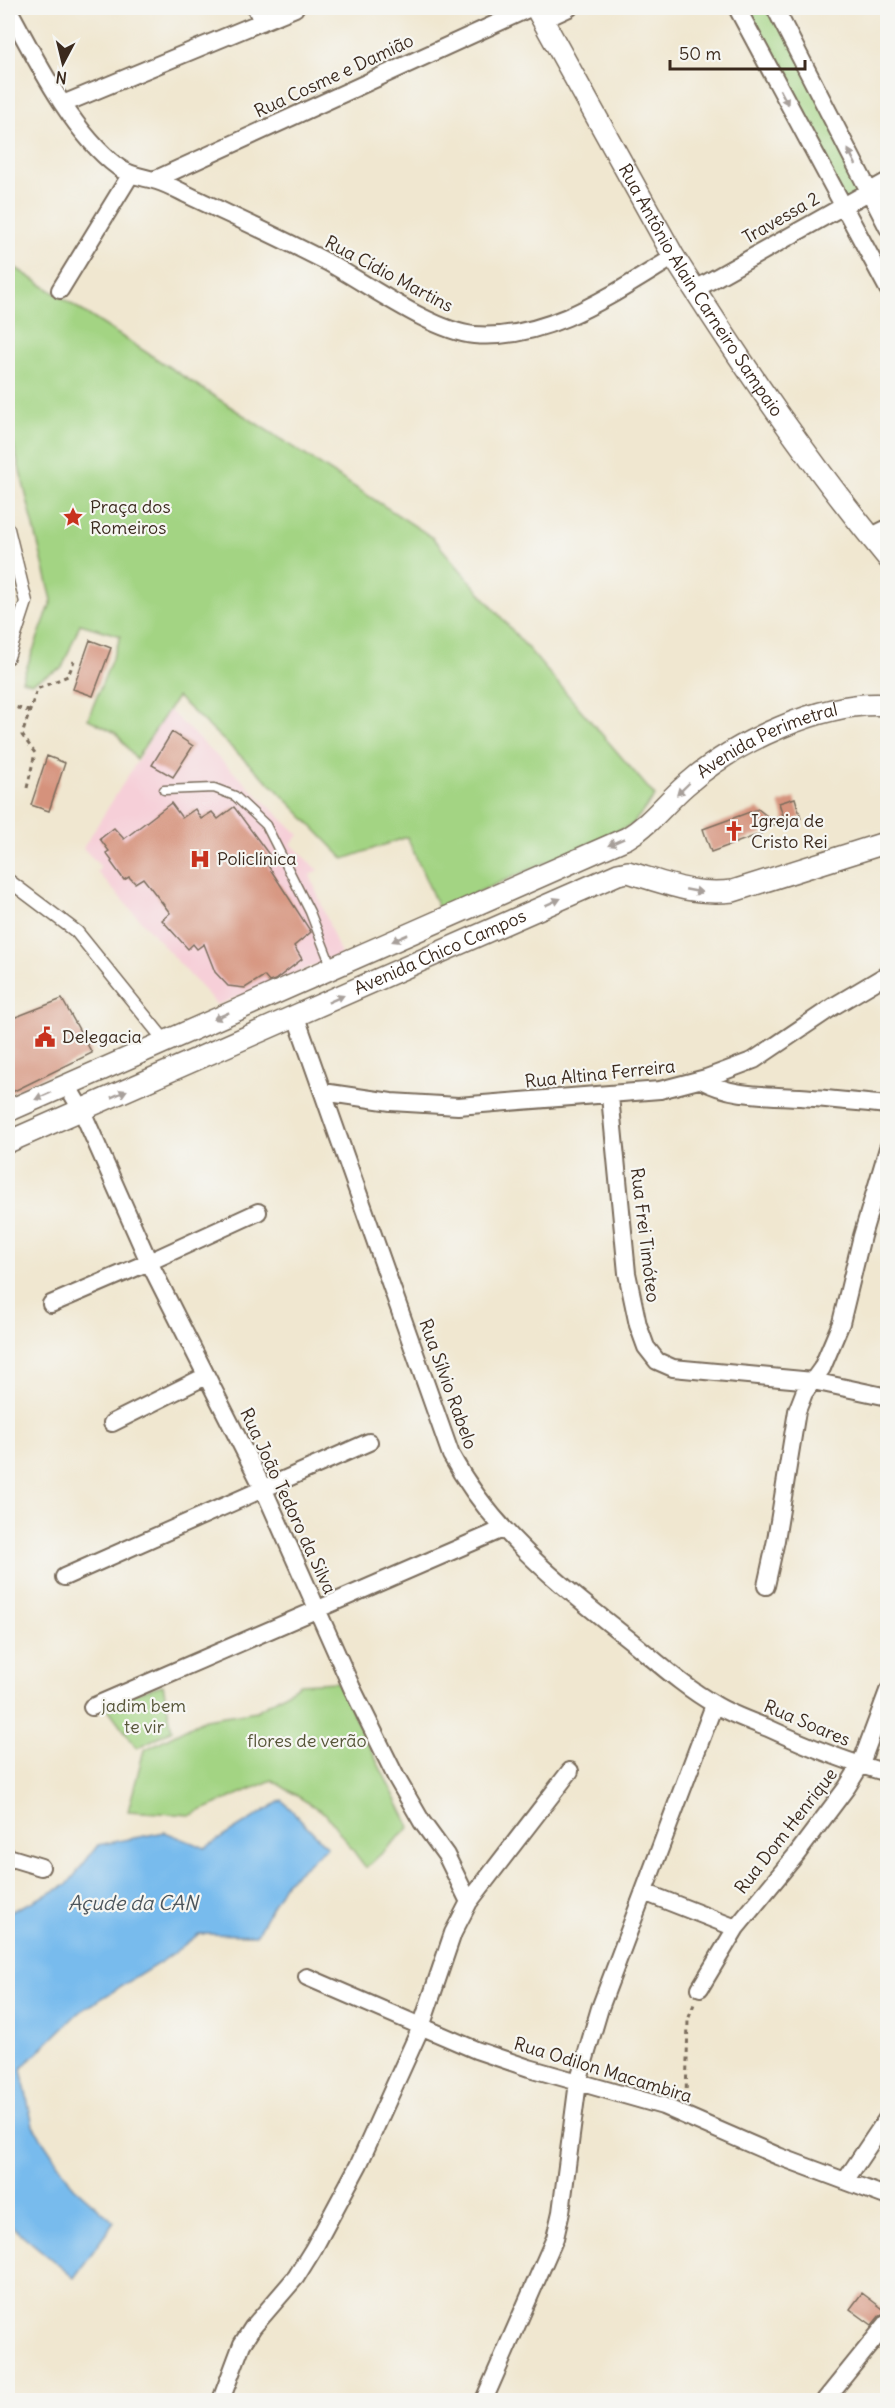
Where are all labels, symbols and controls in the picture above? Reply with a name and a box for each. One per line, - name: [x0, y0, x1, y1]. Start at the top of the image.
- street label: Rua Cosme e Damião: [250, 29, 417, 123]
- north arrow: [33, 33, 93, 93]
- scale bar: [670, 33, 805, 71]
- text: 50 m: [679, 42, 721, 65]
- text: N: [54, 67, 68, 88]
- one-way arrow: [779, 88, 789, 105]
- one-way arrow: [847, 149, 856, 166]
- street label: Rua Antônio Alain Carneiro Sampaio: [614, 160, 789, 421]
- street label: Travessa 2: [738, 186, 823, 249]
- street label: Rua Cídio Martins: [321, 230, 457, 317]
- place label: Praça dos Romeiros: [90, 495, 171, 539]
- place icon: Praça dos Romeiros: [61, 505, 85, 529]
- street label: Avenida Perimetral: [692, 697, 840, 783]
- one-way arrow: [675, 782, 690, 796]
- place label: Igreja de Cristo Rei: [751, 809, 828, 853]
- church icon: Igreja de Cristo Rei: [722, 819, 746, 843]
- one-way arrow: [608, 838, 625, 847]
- hospital icon: Policlínica: [188, 847, 212, 871]
- place label: Policlínica: [217, 847, 297, 870]
- one-way arrow: [684, 887, 703, 896]
- one-way arrow: [544, 898, 561, 907]
- street label: Avenida Chico Campos: [350, 904, 530, 1000]
- one-way arrow: [391, 934, 408, 943]
- one-way arrow: [328, 994, 346, 1004]
- one-way arrow: [212, 1012, 230, 1022]
- public building icon: Delegacia: [33, 1025, 57, 1049]
- place label: Delegacia: [62, 1025, 142, 1048]
- street label: Rua Altina Ferreira: [524, 1054, 676, 1093]
- one-way arrow: [110, 1088, 128, 1098]
- one-way arrow: [34, 1091, 51, 1100]
- street label: Rua Frei Timóteo: [626, 1166, 665, 1304]
- street label: Rua Sílvio Rabelo: [414, 1316, 483, 1452]
- street label: Rua João Tedoro da Silva: [235, 1404, 342, 1597]
- park label: jadim bem te vir: [101, 1694, 186, 1738]
- street label: Rua Soares: [761, 1694, 854, 1751]
- park label: flores de verão: [247, 1729, 367, 1752]
- street label: Rua Dom Henrique: [729, 1763, 842, 1898]
- water label: Açude da CAN: [68, 1890, 200, 1915]
- street label: Rua Odilon Macambira: [511, 2031, 695, 2108]

